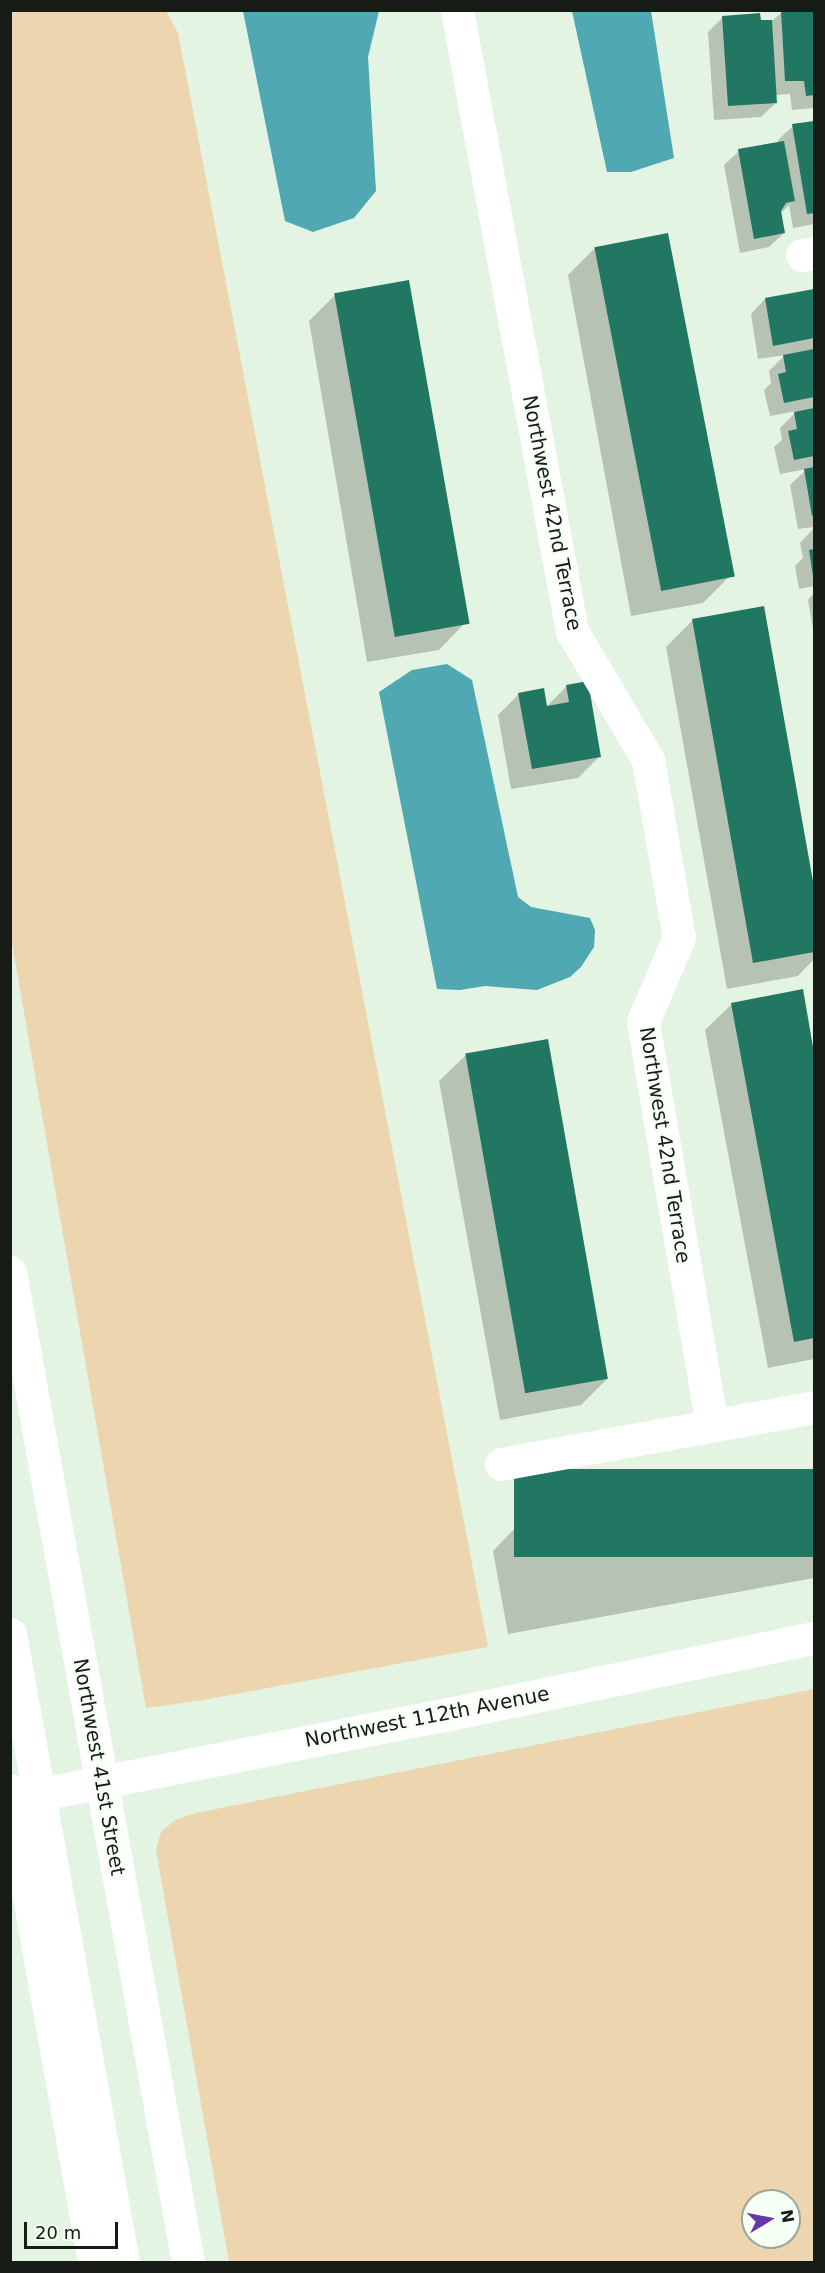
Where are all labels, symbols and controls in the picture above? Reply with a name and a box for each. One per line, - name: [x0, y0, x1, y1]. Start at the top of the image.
- street label: Northwest 42nd Terrace: [517, 393, 587, 633]
- street label: Northwest 42nd Terrace: [634, 1025, 696, 1265]
- street label: Northwest 41st Street: [68, 1657, 130, 1877]
- street label: Northwest 112th Avenue: [303, 1682, 551, 1752]
- north arrow: [741, 2189, 801, 2249]
- text: N: [777, 2208, 798, 2224]
- scale bar: [27, 2210, 122, 2248]
- text: 20 m: [35, 2222, 81, 2243]

